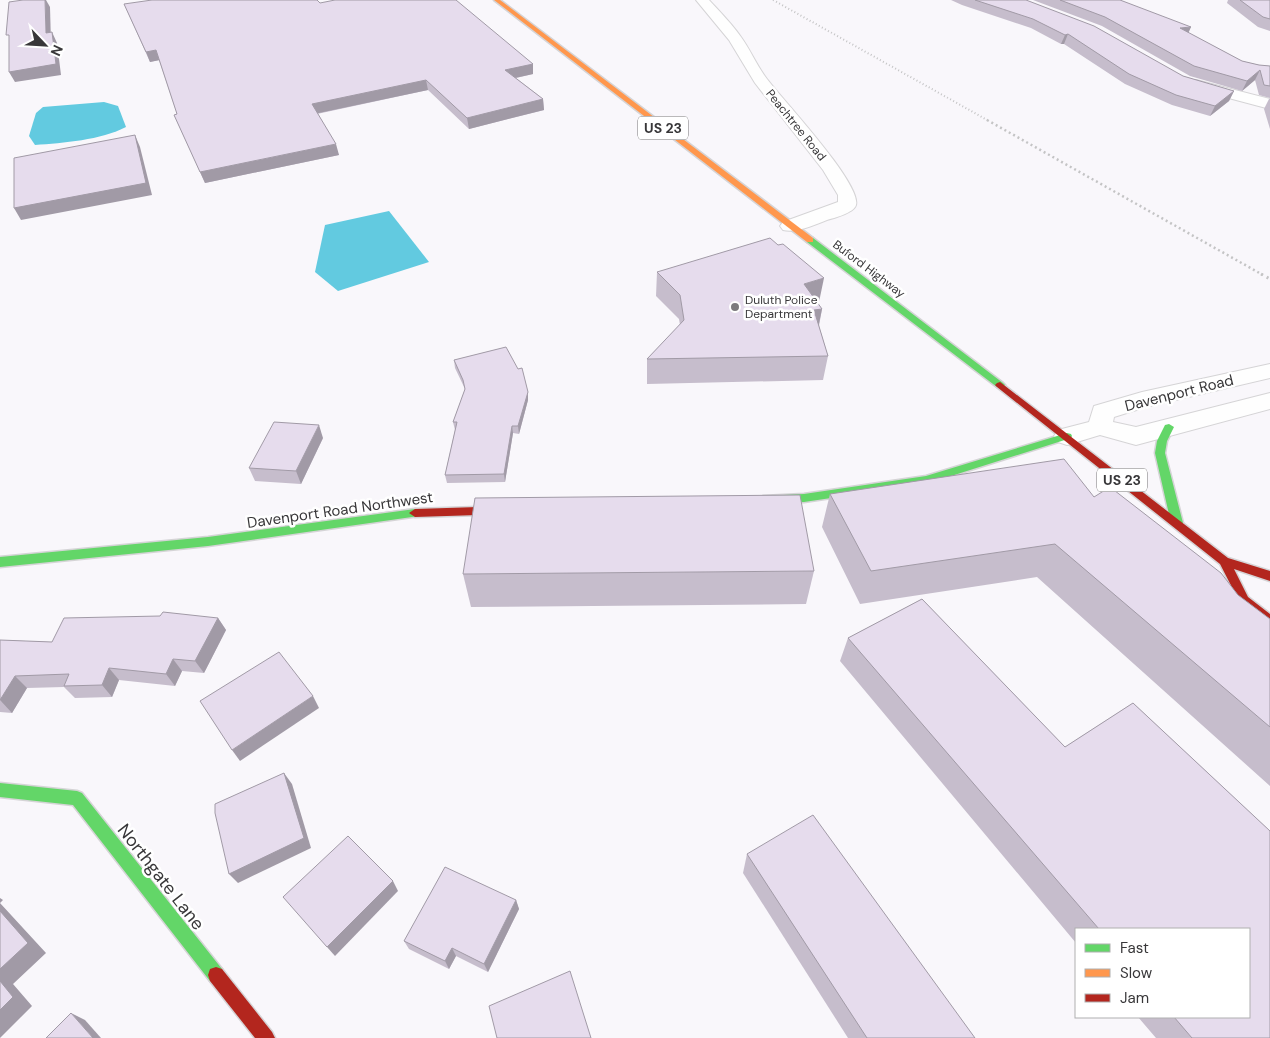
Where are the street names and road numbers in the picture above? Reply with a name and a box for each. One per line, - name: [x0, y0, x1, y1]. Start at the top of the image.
- street label: Peachtree Road: [762, 86, 830, 164]
- road number: US 23: [638, 116, 688, 140]
- street label: Buford Highway: [830, 237, 909, 302]
- street label: Davenport Road: [1122, 370, 1236, 416]
- road number: US 23: [1097, 468, 1147, 492]
- street label: Davenport Road Northwest: [246, 487, 434, 533]
- street label: Northgate Lane: [112, 819, 210, 935]

